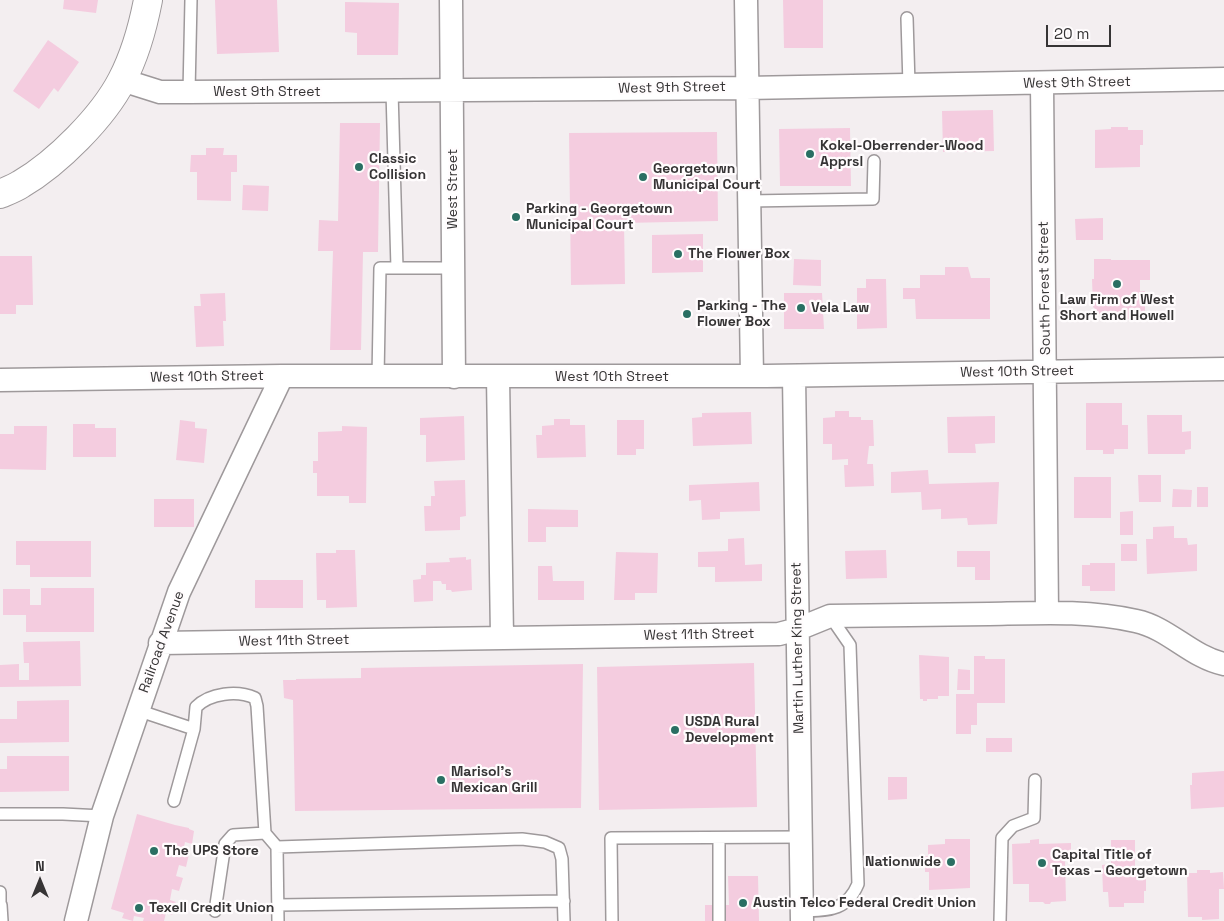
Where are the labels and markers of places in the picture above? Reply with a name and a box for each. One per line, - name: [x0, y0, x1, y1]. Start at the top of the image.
- place label: Kokel-Oberrender-Wood Apprsl: [820, 138, 983, 170]
- marker: Kokel-Oberrender-Wood Apprsl: [804, 148, 816, 160]
- place label: Classic Collision: [369, 151, 426, 184]
- marker: Classic Collision: [353, 161, 365, 173]
- place label: Georgetown Municipal Court: [653, 161, 761, 193]
- marker: Georgetown Municipal Court: [637, 171, 649, 183]
- place label: Parking - Georgetown Municipal Court: [526, 201, 673, 233]
- marker: Parking - Georgetown Municipal Court: [510, 211, 522, 223]
- place label: The Flower Box: [688, 246, 790, 262]
- marker: The Flower Box: [672, 248, 684, 260]
- marker: Law Firm of West Short and Howell: [1111, 278, 1123, 290]
- place label: Law Firm of West Short and Howell: [1060, 292, 1174, 324]
- place label: Parking - The Flower Box: [697, 298, 786, 331]
- place label: Vela Law: [811, 300, 869, 316]
- marker: Vela Law: [795, 302, 807, 314]
- marker: Parking - The Flower Box: [681, 308, 693, 320]
- place label: USDA Rural Development: [685, 714, 774, 746]
- marker: USDA Rural Development: [669, 724, 681, 736]
- place label: Marisol’s Mexican Grill: [451, 764, 537, 796]
- marker: Marisol’s Mexican Grill: [435, 774, 447, 786]
- place label: The UPS Store: [164, 843, 259, 859]
- marker: The UPS Store: [148, 845, 160, 857]
- place label: Capital Title of Texas – Georgetown: [1052, 847, 1188, 880]
- place label: Nationwide: [865, 854, 941, 870]
- marker: Nationwide: [945, 856, 957, 868]
- marker: Capital Title of Texas – Georgetown: [1036, 857, 1048, 869]
- place label: Austin Telco Federal Credit Union: [753, 895, 976, 911]
- marker: Austin Telco Federal Credit Union: [737, 897, 749, 909]
- place label: Texell Credit Union: [149, 900, 274, 916]
- marker: Texell Credit Union: [133, 902, 145, 914]

